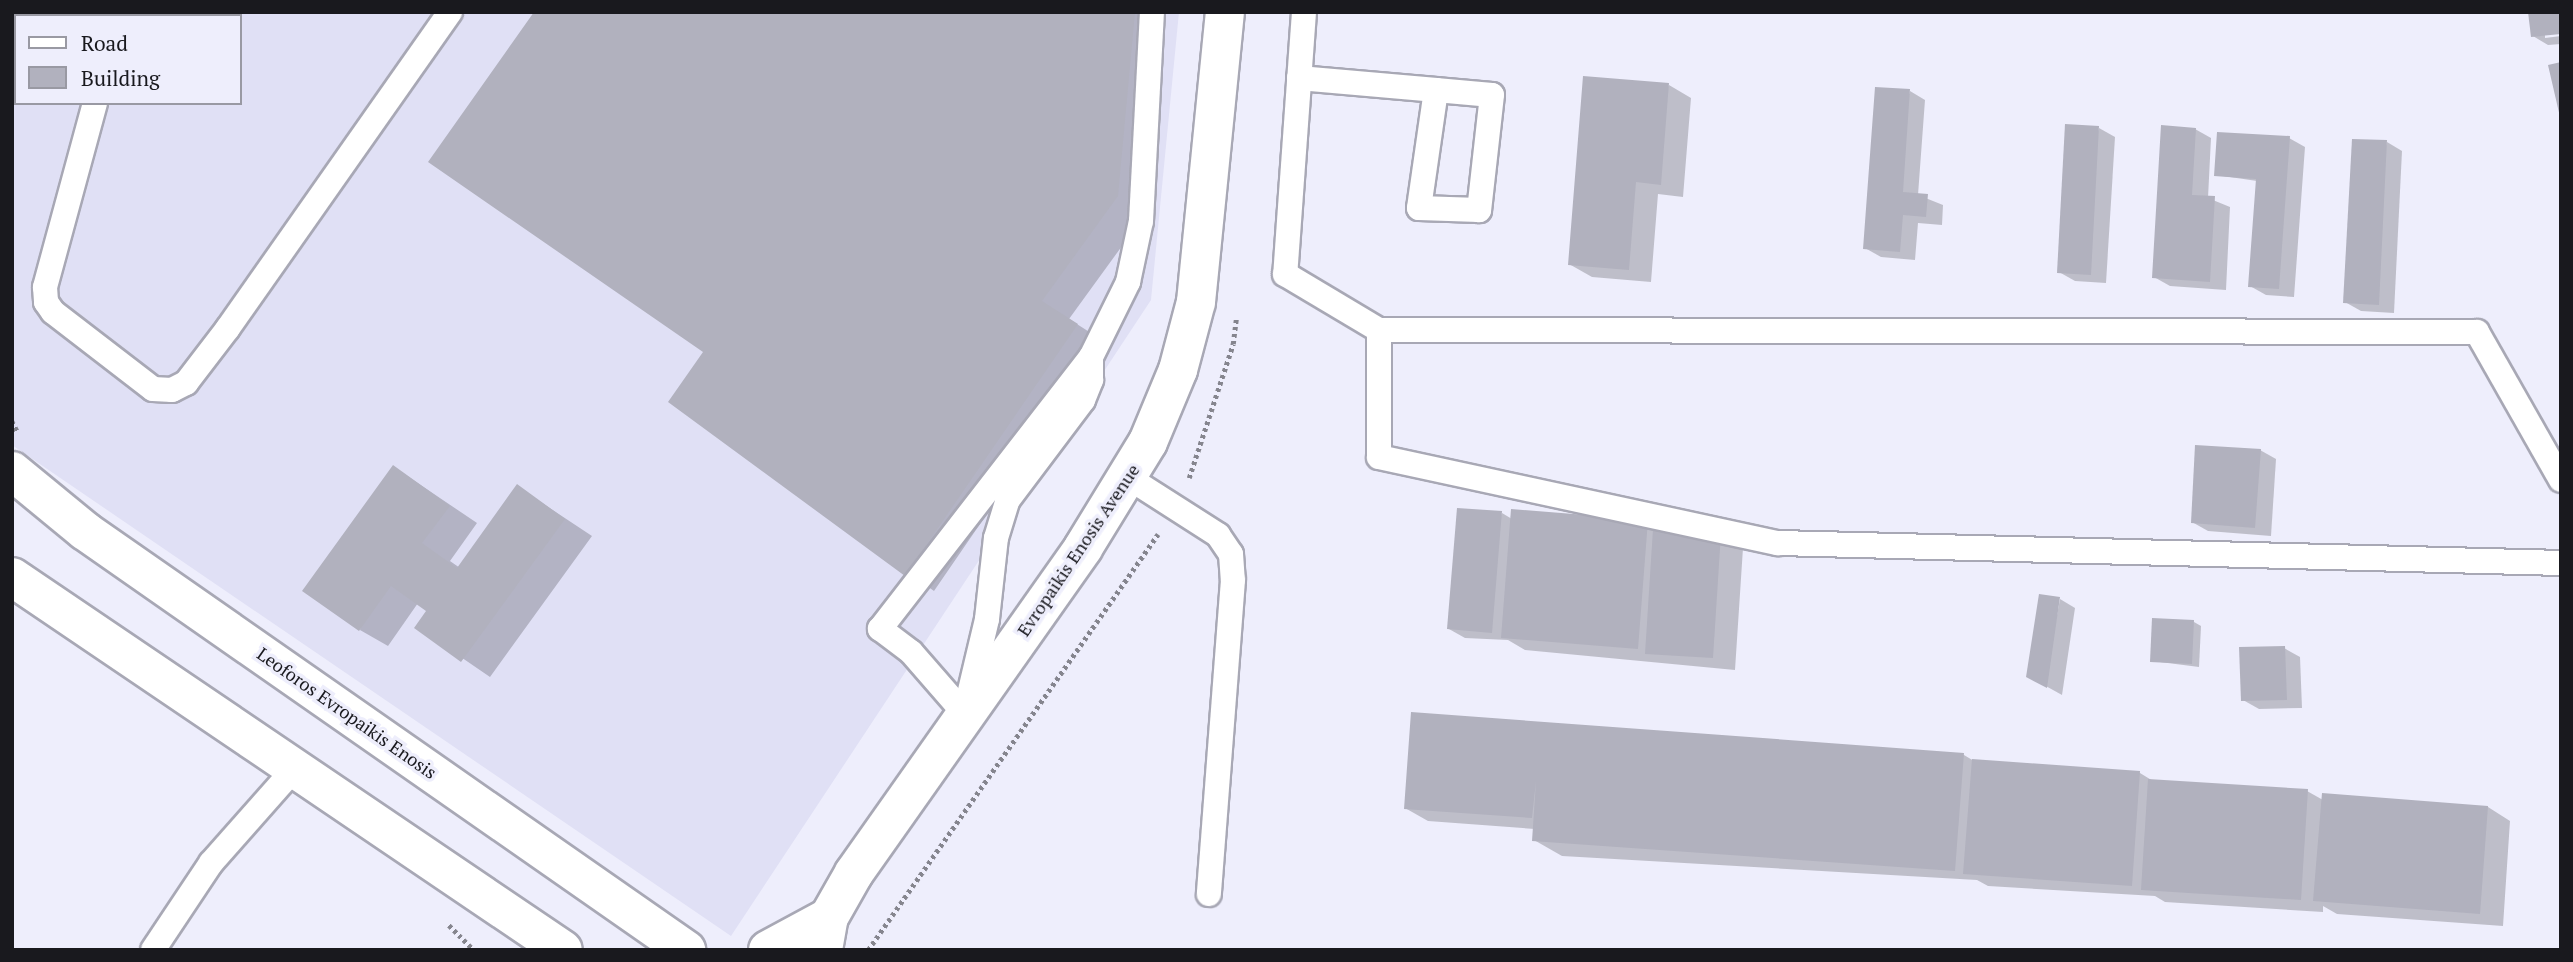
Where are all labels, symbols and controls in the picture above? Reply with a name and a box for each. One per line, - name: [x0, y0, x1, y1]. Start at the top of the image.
- legend: [14, 14, 242, 105]
- text: Road: [81, 29, 128, 57]
- text: Building: [81, 64, 160, 92]
- street label: Evropaikis Enosis Avenue: [1012, 460, 1144, 640]
- street label: Leoforos Evropaikis Enosis: [253, 643, 441, 783]

